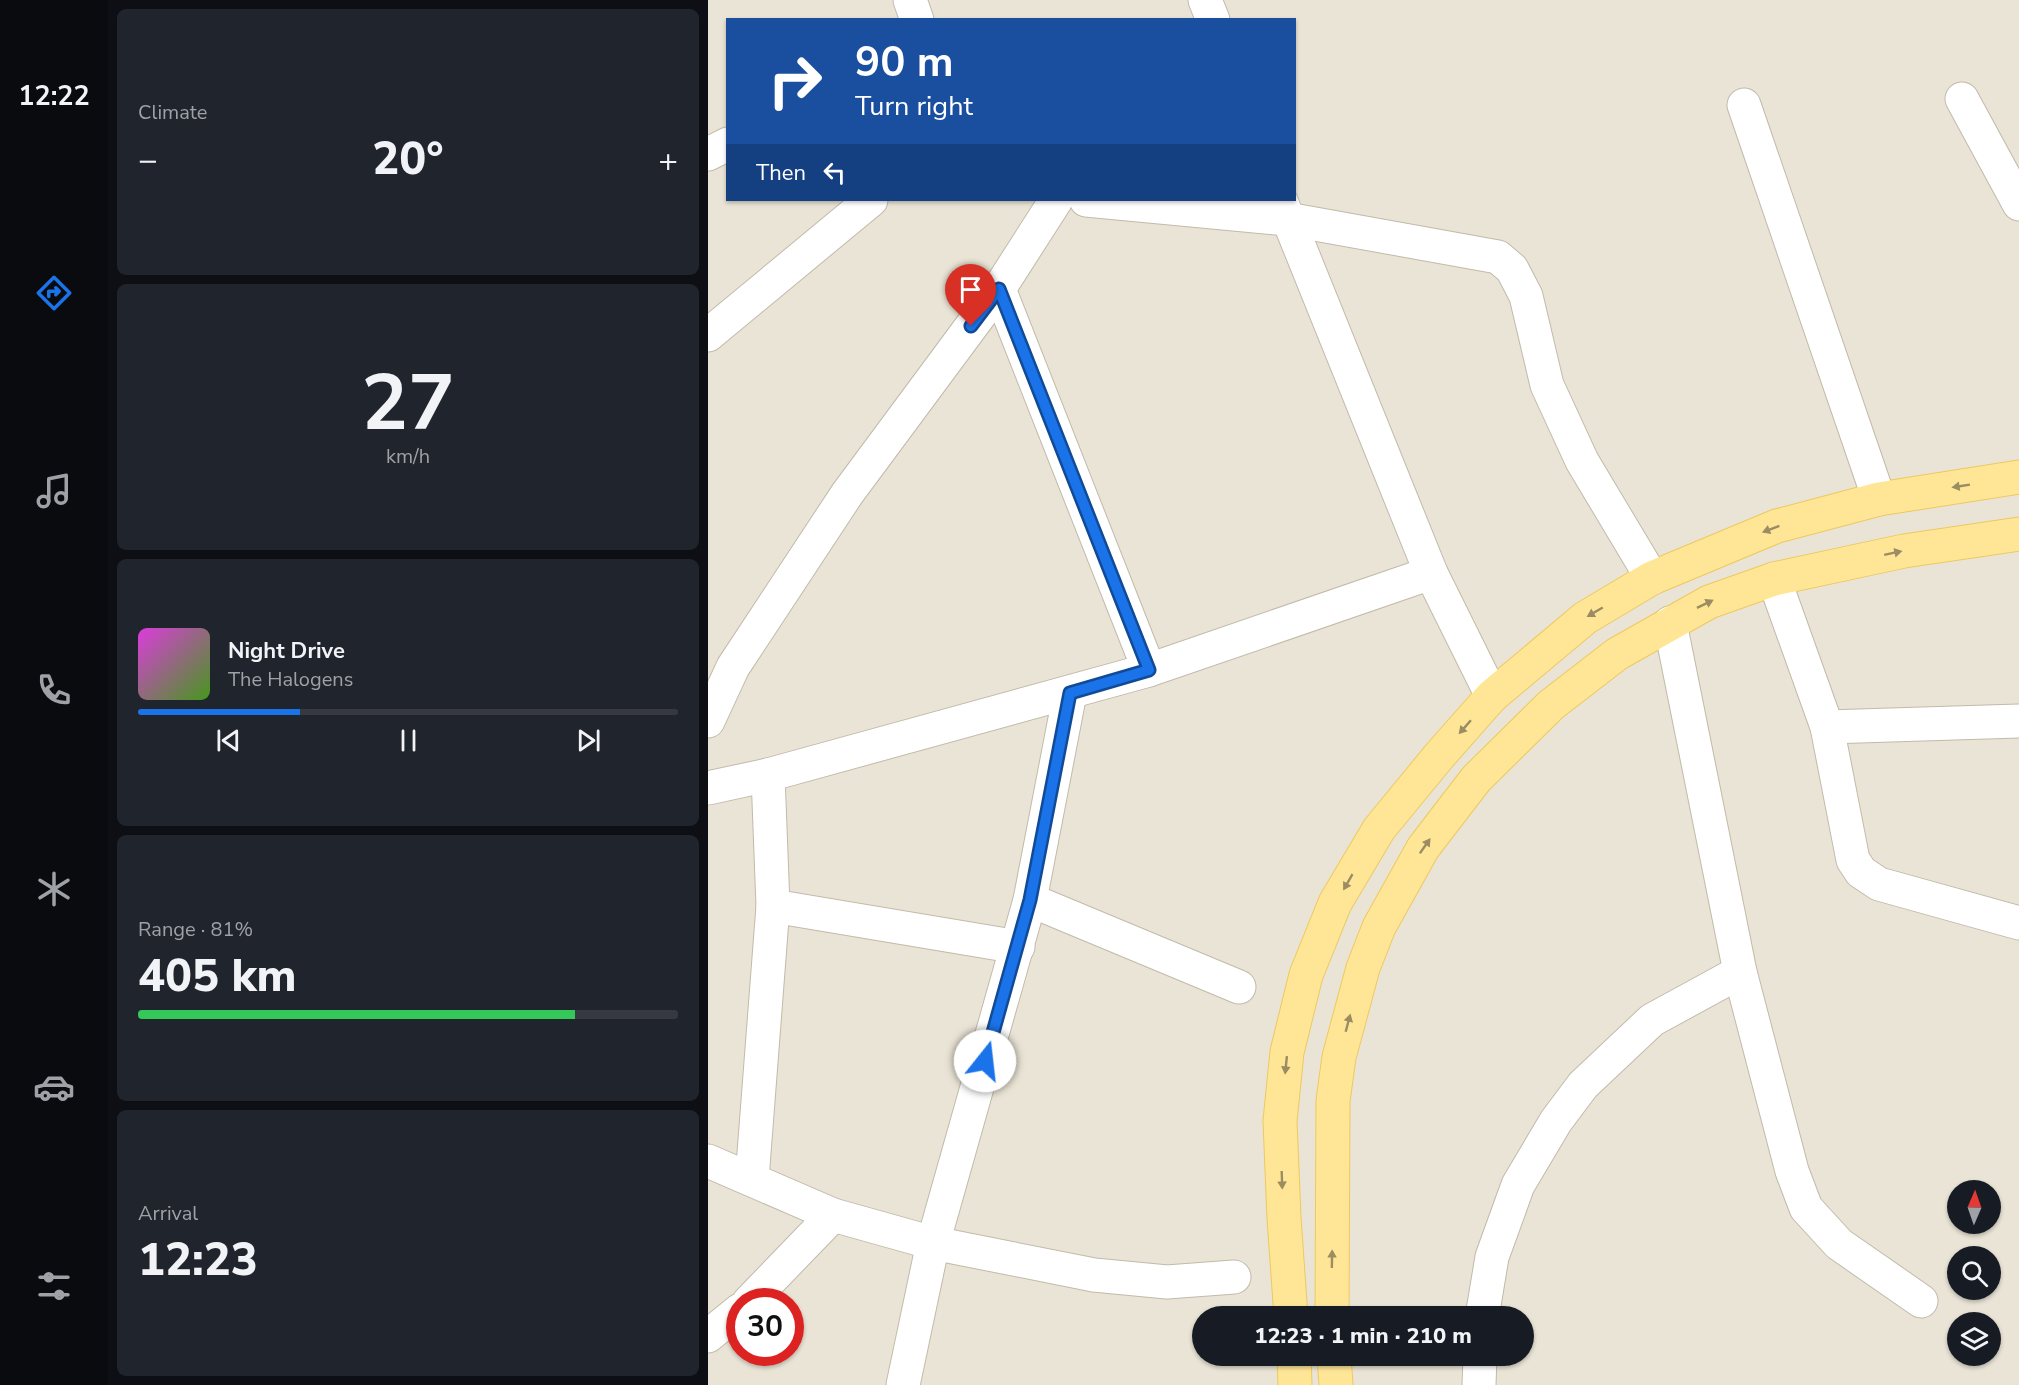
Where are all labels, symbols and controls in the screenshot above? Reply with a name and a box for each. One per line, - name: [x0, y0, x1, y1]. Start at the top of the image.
- text: 90 m: [855, 34, 954, 91]
- icon: right: [756, 42, 834, 120]
- text: 12:22: [18, 78, 90, 115]
- text: Turn right: [855, 88, 973, 125]
- text: Climate: [138, 99, 207, 126]
- text: 20°: [372, 129, 444, 190]
- text: −: [138, 138, 158, 183]
- text: +: [658, 138, 678, 183]
- icon: left: [818, 156, 851, 189]
- text: Then: [756, 158, 806, 188]
- pin: [945, 264, 996, 326]
- icon: directions: [33, 272, 75, 314]
- icon: arrive: [954, 273, 987, 306]
- text: 27: [361, 350, 455, 457]
- text: km/h: [386, 443, 430, 470]
- icon: music: [33, 470, 75, 512]
- one-way arrow: [1952, 482, 1971, 491]
- one-way arrow: [1762, 524, 1780, 534]
- one-way arrow: [1883, 548, 1902, 558]
- one-way arrow: [1697, 600, 1714, 609]
- one-way arrow: [1587, 606, 1603, 617]
- text: Night Drive: [228, 636, 345, 666]
- text: The Halogens: [228, 666, 353, 693]
- icon: phone: [33, 669, 75, 711]
- one-way arrow: [1458, 719, 1472, 734]
- icon: previous: [212, 724, 245, 757]
- icon: pause: [392, 724, 425, 757]
- icon: next: [572, 724, 605, 757]
- one-way arrow: [1419, 838, 1431, 854]
- icon: climate: [33, 868, 75, 910]
- one-way arrow: [1343, 874, 1353, 891]
- text: Range · 81%: [138, 916, 253, 943]
- text: 405 km: [138, 946, 297, 1007]
- one-way arrow: [1344, 1014, 1353, 1032]
- position arrow: [953, 1029, 1017, 1093]
- one-way arrow: [1281, 1056, 1291, 1075]
- icon: car: [33, 1066, 75, 1108]
- one-way arrow: [1277, 1170, 1287, 1189]
- north arrow: [1947, 1180, 2001, 1234]
- map controls: [1947, 1180, 2001, 1366]
- text: Arrival: [138, 1200, 198, 1227]
- text: 12:23: [138, 1230, 258, 1291]
- button: search: [1947, 1246, 2001, 1300]
- one-way arrow: [1327, 1249, 1336, 1268]
- icon: filters: [33, 1265, 75, 1307]
- speed limit sign: 30: [726, 1288, 804, 1366]
- button: layers: [1947, 1312, 2001, 1366]
- text: 12:23 · 1 min · 210 m: [1254, 1321, 1472, 1351]

